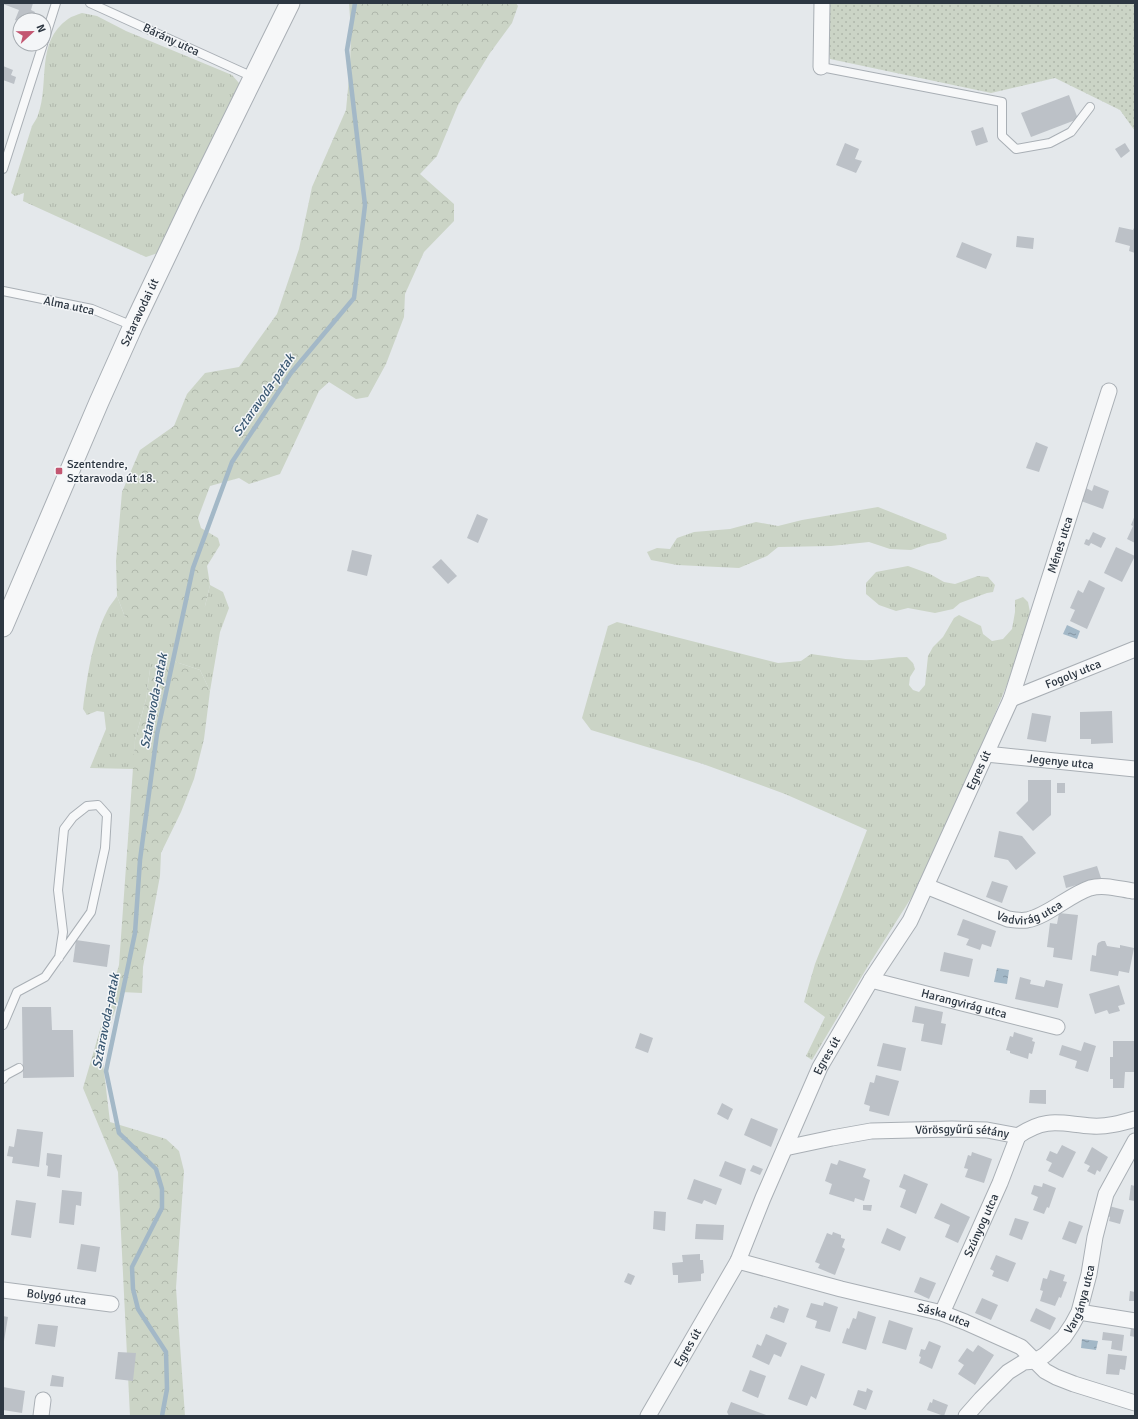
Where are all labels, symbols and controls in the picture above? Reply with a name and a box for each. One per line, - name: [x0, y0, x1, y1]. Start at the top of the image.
- north arrow: [12, 12, 52, 52]
- street label: Bárány utca: [140, 20, 202, 60]
- text: N: [33, 22, 48, 34]
- street label: Sztaravodai út: [117, 276, 162, 349]
- street label: Alma utca: [42, 293, 96, 319]
- water label: Sztaravoda-patak: [230, 350, 299, 439]
- place label: Szentendre, Sztaravoda út 18.: [67, 457, 156, 486]
- marker: Szentendre, Sztaravoda út 18.: [54, 466, 64, 476]
- street label: Ménes utca: [1044, 515, 1076, 575]
- water label: Sztaravoda-patak: [137, 651, 171, 750]
- street label: Fogoly utca: [1043, 656, 1103, 692]
- street label: Egres út: [963, 748, 994, 792]
- street label: Jegenye utca: [1027, 751, 1095, 772]
- street label: Vadvirág utca: [994, 897, 1065, 928]
- water label: Sztaravoda-patak: [89, 971, 123, 1070]
- street label: Harangvirág utca: [920, 985, 1009, 1022]
- street label: Egres út: [810, 1034, 844, 1077]
- street label: Vörösgyűrű sétány: [915, 1121, 1011, 1142]
- street label: Szúnyog utca: [960, 1191, 1002, 1259]
- street label: Vargánya utca: [1061, 1264, 1098, 1337]
- street label: Bolygó utca: [26, 1286, 87, 1308]
- street label: Sáska utca: [916, 1300, 973, 1331]
- street label: Egres út: [671, 1326, 705, 1370]

